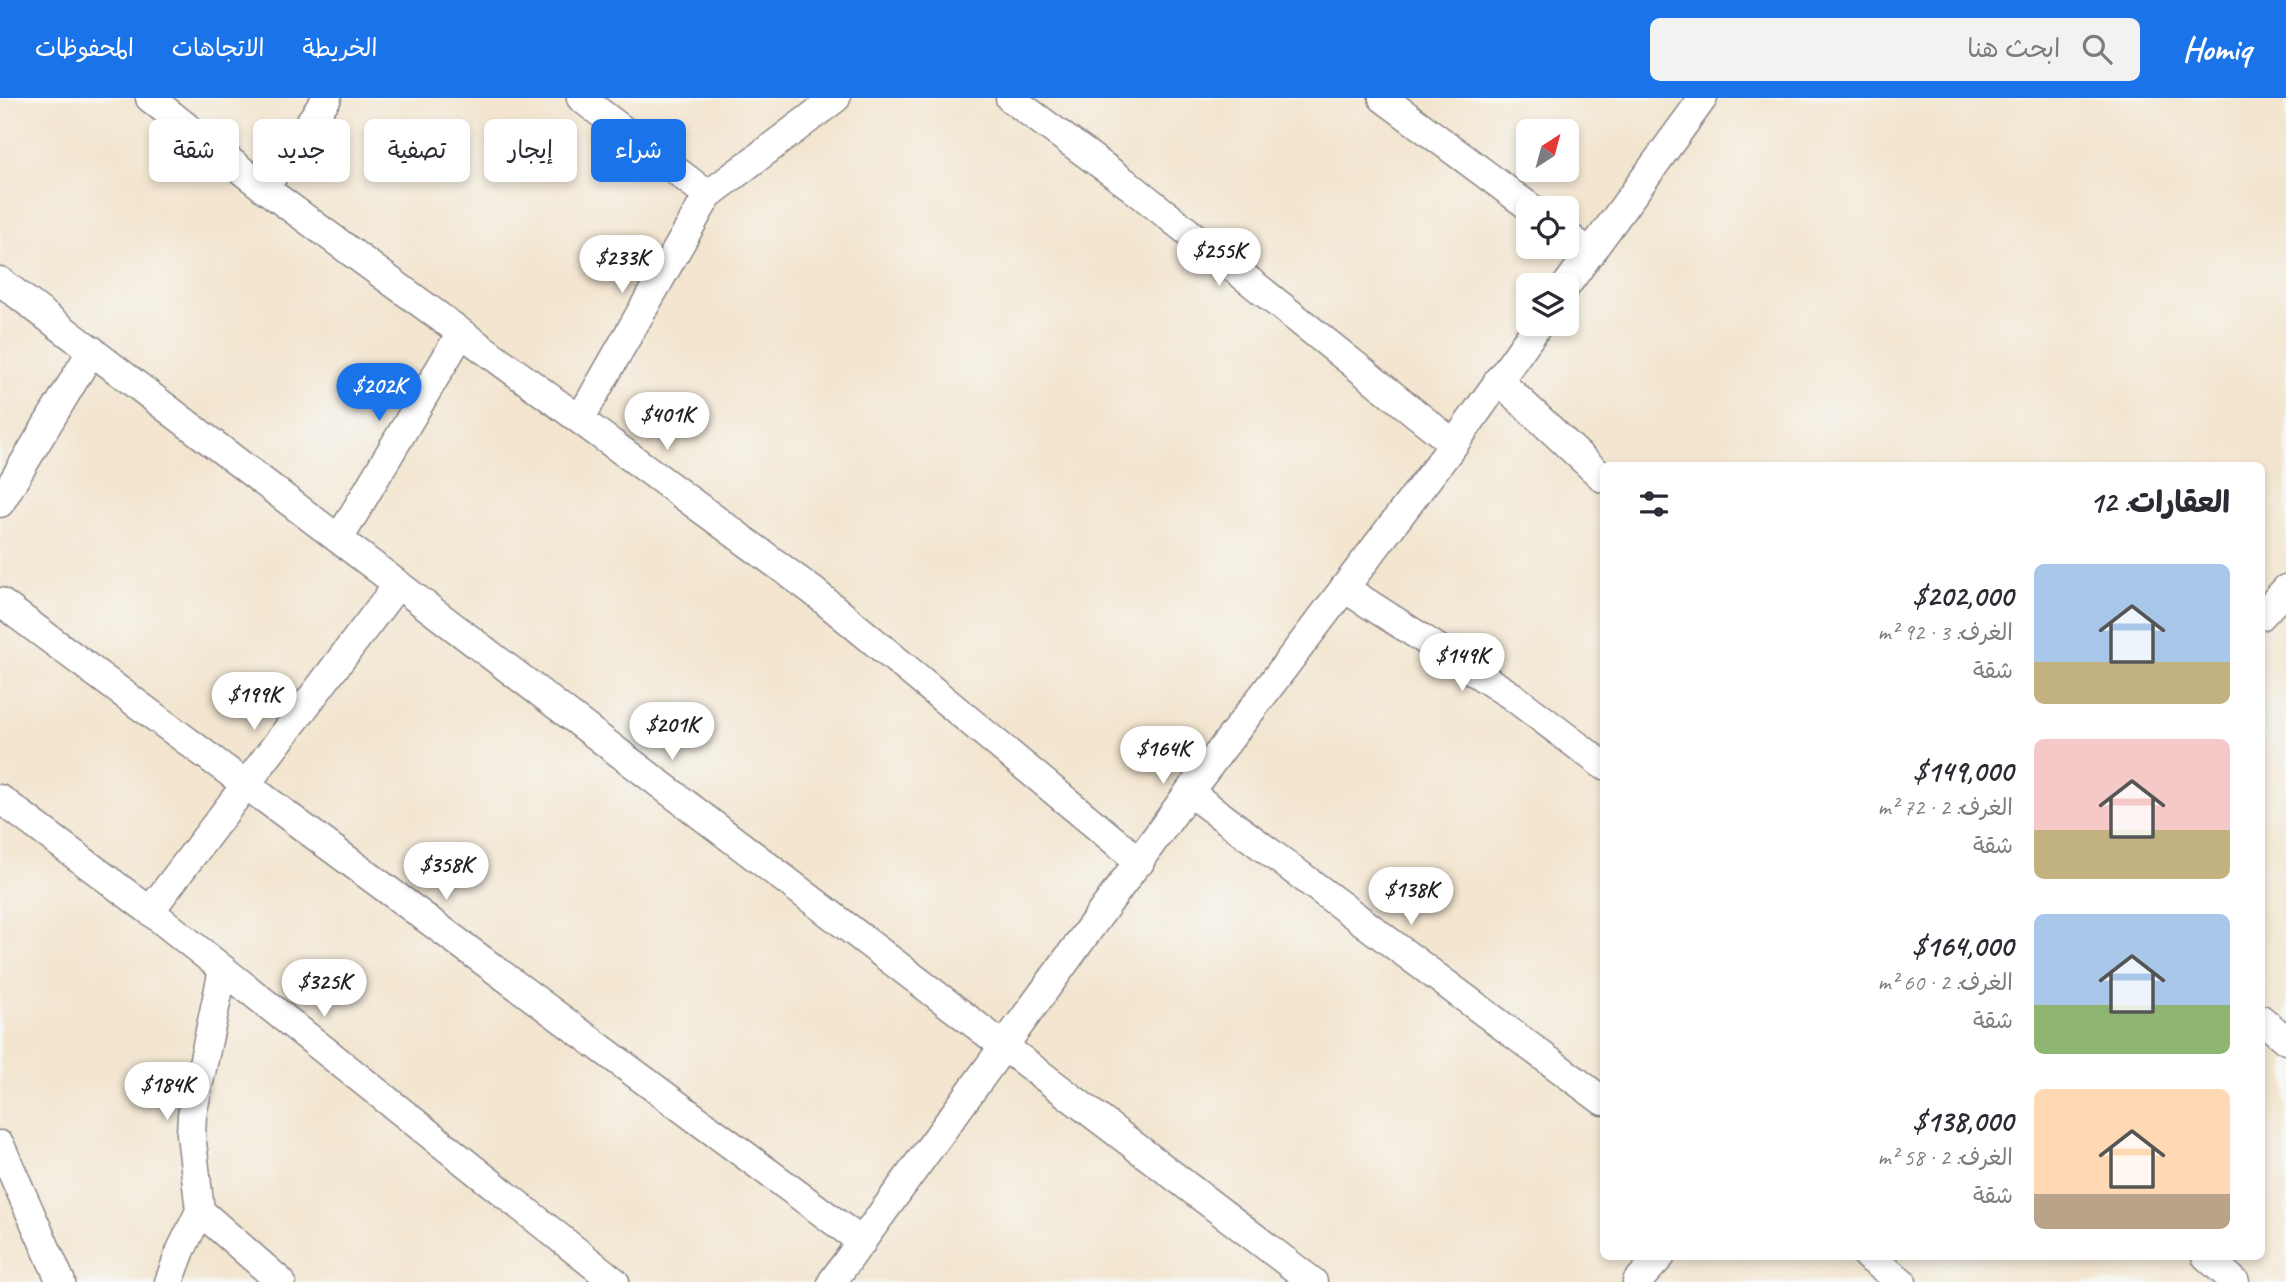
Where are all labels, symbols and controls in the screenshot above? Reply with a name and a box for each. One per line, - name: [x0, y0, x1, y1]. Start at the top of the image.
- search box: [1650, 18, 2140, 81]
- text: Homiq: [2182, 28, 2251, 70]
- icon: search: [2078, 30, 2116, 68]
- text: ابحث هنا: [1967, 32, 2060, 65]
- text: المحفوظات: [35, 33, 134, 63]
- text: الاتجاهات: [172, 33, 265, 63]
- text: الخريطة: [303, 33, 377, 63]
- chip: شقة: [149, 119, 239, 182]
- chip: جديد: [253, 119, 350, 182]
- chip: تصفية: [364, 119, 470, 182]
- chip: إيجار: [484, 119, 577, 182]
- chip: شراء: [591, 119, 686, 182]
- north arrow: [1516, 119, 1578, 182]
- map controls: [1516, 119, 1579, 336]
- button: locate: [1516, 196, 1579, 259]
- pin: $255K: [1170, 228, 1268, 288]
- pin: $233K: [573, 236, 671, 295]
- text: $255K: [1193, 236, 1245, 265]
- text: $233K: [595, 243, 649, 272]
- button: layers: [1516, 273, 1579, 336]
- pin: $202K: [330, 364, 428, 423]
- text: $202K: [352, 371, 406, 400]
- pin: $401K: [618, 392, 716, 452]
- text: $401K: [640, 400, 694, 429]
- text: العقارات: 12: [2089, 483, 2230, 521]
- icon: filters: [1635, 485, 1673, 523]
- text: $202,000: [1913, 577, 2013, 615]
- icon: home: [2090, 592, 2174, 676]
- text: الغرف: 3 · 92 m²: [1878, 618, 2013, 647]
- pin: $149K: [1413, 634, 1511, 693]
- text: $149K: [1436, 641, 1488, 670]
- text: شقة: [1973, 656, 2013, 685]
- pin: $199K: [205, 672, 303, 732]
- text: $199K: [228, 680, 280, 709]
- pin: $201K: [623, 702, 721, 762]
- text: $201K: [645, 710, 699, 739]
- pin: $164K: [1114, 726, 1212, 786]
- text: $164K: [1136, 734, 1190, 763]
- text: $149,000: [1913, 752, 2013, 790]
- icon: home: [2090, 767, 2174, 851]
- text: الغرف: 2 · 72 m²: [1878, 793, 2013, 822]
- text: شقة: [1973, 831, 2013, 860]
- pin: $358K: [397, 842, 495, 902]
- text: $358K: [420, 850, 472, 879]
- pin: $138K: [1362, 868, 1460, 927]
- text: $138K: [1384, 875, 1438, 904]
- text: $164,000: [1912, 927, 2013, 965]
- icon: home: [2090, 942, 2174, 1026]
- pin: $325K: [275, 960, 373, 1019]
- text: $325K: [298, 967, 350, 996]
- text: الغرف: 2 · 60 m²: [1878, 968, 2013, 997]
- text: شقة: [1973, 1006, 2013, 1035]
- pin: $184K: [118, 1062, 216, 1122]
- text: $184K: [140, 1070, 194, 1099]
- text: $138,000: [1913, 1102, 2013, 1140]
- icon: home: [2090, 1117, 2174, 1201]
- text: الغرف: 2 · 58 m²: [1878, 1143, 2013, 1172]
- text: شقة: [1973, 1181, 2013, 1210]

